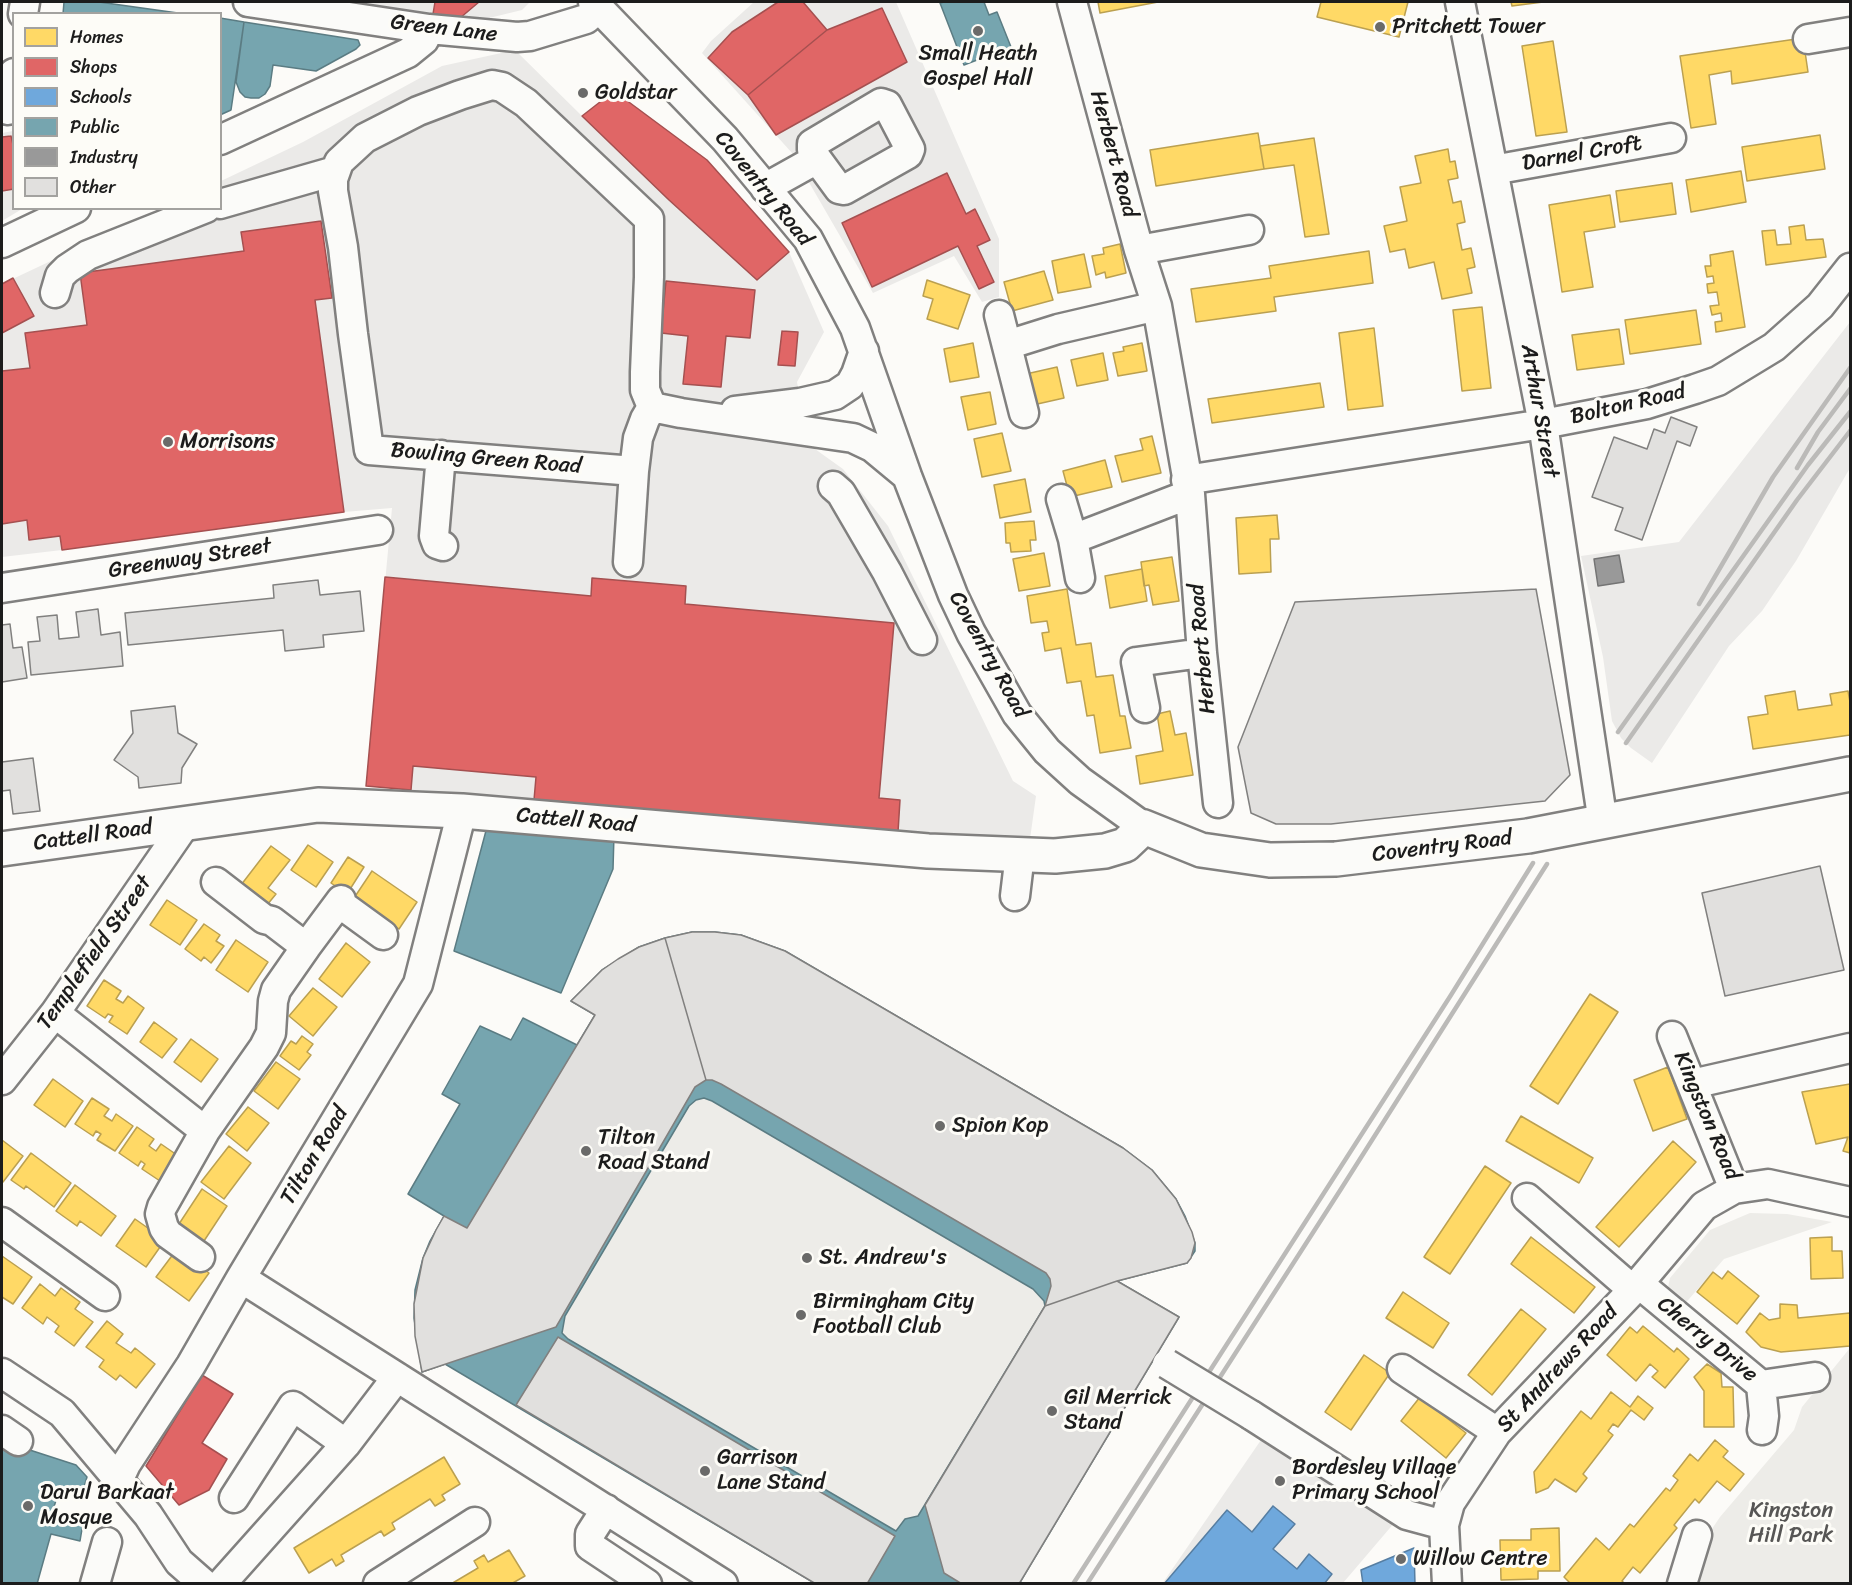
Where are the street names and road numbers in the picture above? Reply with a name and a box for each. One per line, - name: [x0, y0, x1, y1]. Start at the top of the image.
- street label: Green Lane: [389, 9, 499, 49]
- street label: Herbert Road: [1083, 88, 1143, 220]
- street label: Coventry Road: [709, 126, 817, 252]
- street label: Darnel Croft: [1520, 131, 1644, 177]
- street label: Arthur Street: [1514, 342, 1564, 480]
- street label: Bolton Road: [1568, 379, 1688, 431]
- street label: Bowling Green Road: [389, 438, 583, 480]
- street label: Greenway Street: [107, 533, 273, 585]
- street label: Herbert Road: [1184, 583, 1222, 715]
- street label: Coventry Road: [942, 587, 1034, 723]
- street label: Cattell Road: [515, 803, 637, 839]
- street label: Cattell Road: [32, 815, 154, 857]
- street label: Coventry Road: [1371, 825, 1513, 869]
- street label: Templefield Street: [32, 871, 158, 1035]
- street label: Kingston Road: [1667, 1048, 1745, 1184]
- street label: Tilton Road: [275, 1102, 355, 1210]
- street label: Cherry Drive: [1651, 1292, 1763, 1388]
- street label: St Andrews Road: [1492, 1299, 1624, 1439]

